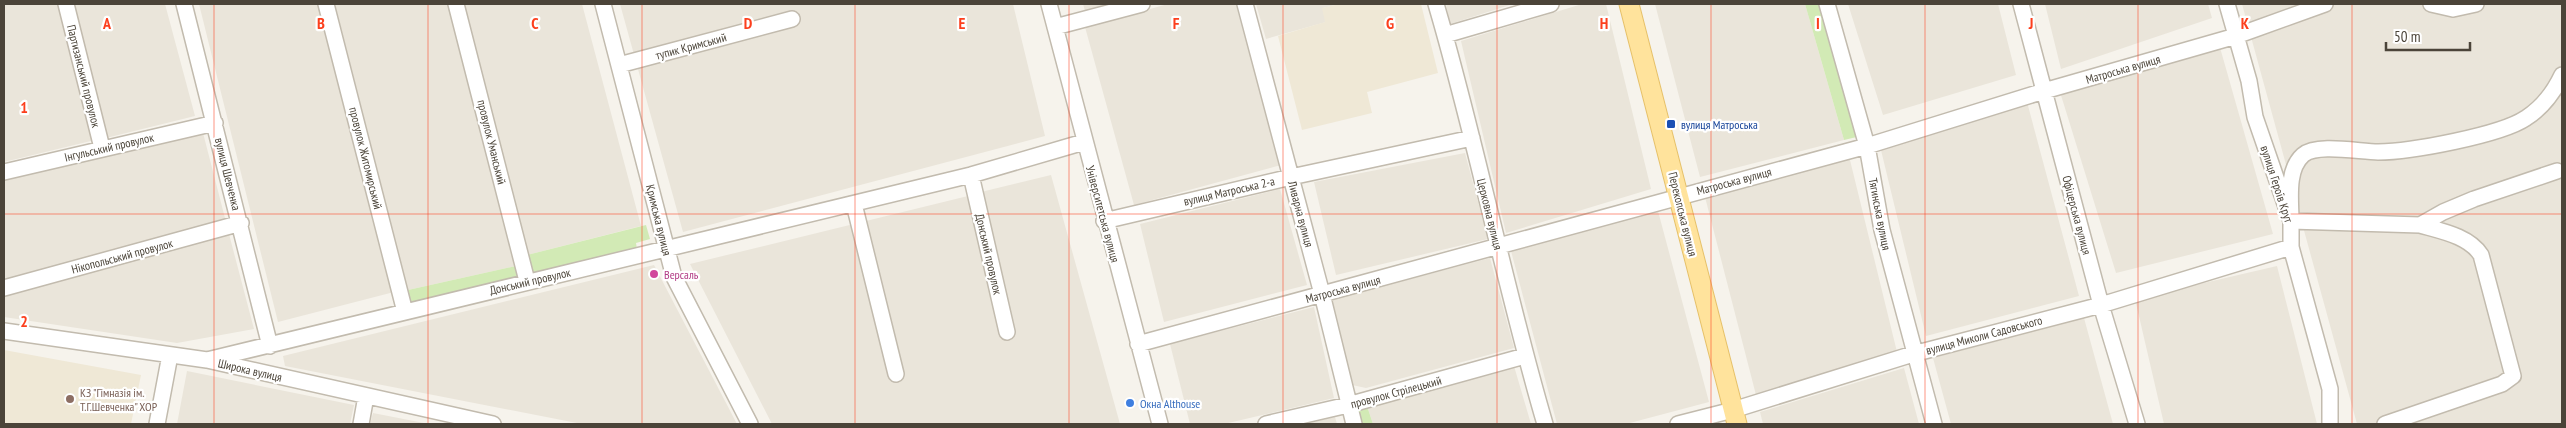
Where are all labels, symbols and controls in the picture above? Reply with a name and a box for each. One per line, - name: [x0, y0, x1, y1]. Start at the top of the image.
- text: A: [102, 13, 112, 33]
- text: B: [317, 13, 325, 33]
- text: C: [531, 13, 539, 33]
- text: D: [744, 13, 753, 33]
- text: E: [959, 13, 966, 33]
- text: F: [1173, 13, 1180, 33]
- text: G: [1386, 13, 1394, 33]
- text: H: [1600, 13, 1608, 33]
- text: I: [1816, 13, 1820, 33]
- text: J: [2028, 13, 2033, 33]
- text: K: [2241, 13, 2250, 33]
- scale bar: [2386, 20, 2470, 52]
- street label: Партизанський провулок: [64, 23, 104, 129]
- text: 50 m: [2394, 27, 2420, 46]
- street label: тупик Кримський: [654, 29, 728, 63]
- street label: Матроська вулиця: [2084, 51, 2162, 87]
- text: 1: [20, 97, 28, 117]
- street label: провулок Уманський: [474, 98, 510, 186]
- street label: провулок Житомирський: [346, 105, 386, 211]
- place label: вулиця Матроська: [1681, 117, 1758, 132]
- marker: вулиця Матроська: [1665, 118, 1677, 130]
- street label: Інгульський провулок: [63, 129, 155, 165]
- street label: вулиця Шевченка: [212, 136, 244, 212]
- street label: вулиця Героїв Крут: [2258, 144, 2297, 225]
- street label: Університетська вулиця: [1083, 164, 1123, 264]
- street label: Матроська вулиця: [1695, 164, 1773, 198]
- street label: Перекопська вулиця: [1665, 170, 1701, 258]
- street label: вулиця Матроська 2-а: [1182, 173, 1276, 209]
- street label: Офіцерська вулиця: [2059, 174, 2095, 257]
- street label: Церковна вулиця: [1474, 177, 1506, 252]
- street label: Тягинська вулиця: [1866, 177, 1894, 252]
- street label: Ливарна вулиця: [1285, 178, 1317, 249]
- street label: Кримська вулиця: [643, 183, 675, 257]
- street label: Донський провулок: [972, 212, 1006, 296]
- street label: Нікопольський провулок: [70, 235, 175, 277]
- street label: Донський провулок: [488, 264, 572, 298]
- place label: Версаль: [664, 267, 699, 282]
- marker: Версаль: [648, 268, 660, 280]
- street label: Матроська вулиця: [1304, 272, 1382, 306]
- text: 2: [20, 311, 28, 331]
- street label: вулиця Миколи Садовського: [1924, 312, 2044, 358]
- street label: Широка вулиця: [216, 355, 284, 385]
- street label: провулок Стрілецький: [1349, 373, 1443, 411]
- place label: КЗ "Гімназія ім. Т.Г.Шевченка" ХОР: [80, 385, 158, 414]
- marker: КЗ "Гімназія ім. Т.Г.Шевченка" ХОР: [64, 393, 76, 405]
- place label: Окна Althouse: [1140, 396, 1200, 411]
- marker: Окна Althouse: [1124, 397, 1136, 409]

